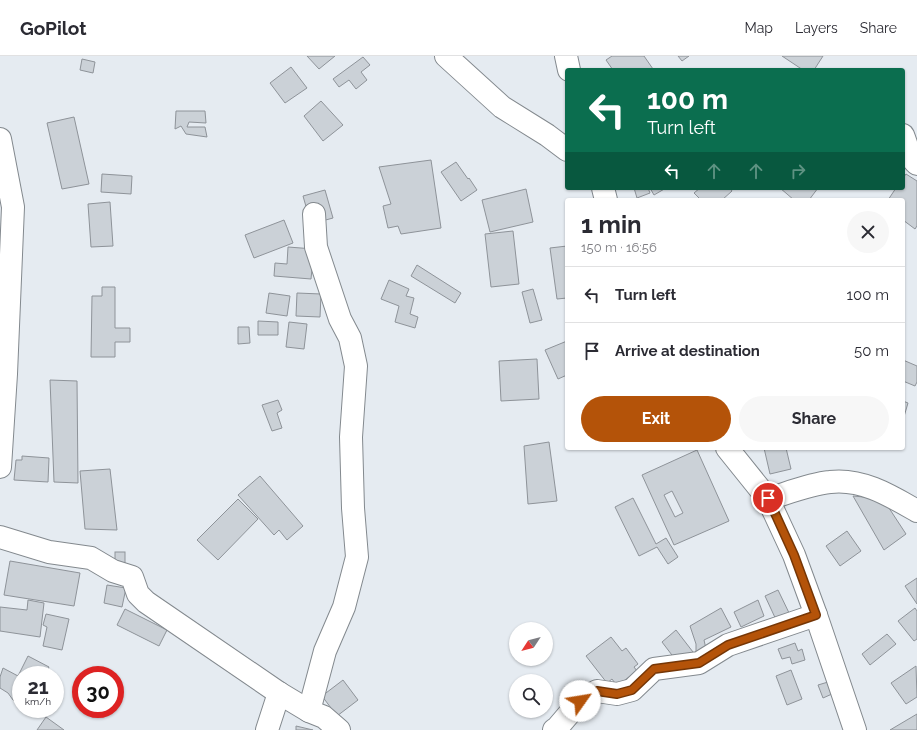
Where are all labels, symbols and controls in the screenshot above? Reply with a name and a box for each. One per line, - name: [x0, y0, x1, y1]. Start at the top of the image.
- text: GoPilot: [20, 17, 86, 39]
- text: Map: [745, 20, 773, 36]
- text: Layers: [795, 20, 838, 36]
- text: Share: [860, 20, 897, 36]
- text: 100 m: [647, 83, 728, 116]
- icon: left: [581, 84, 633, 136]
- text: Turn left: [647, 117, 716, 138]
- icon: left: [661, 160, 683, 182]
- icon: ahead: [703, 160, 725, 182]
- icon: ahead: [745, 160, 767, 182]
- icon: right: [787, 160, 809, 182]
- text: 1 min: [581, 210, 642, 239]
- button: close: [847, 211, 889, 253]
- text: 150 m · 16:56: [581, 240, 657, 255]
- icon: left: [581, 284, 603, 306]
- text: Turn left: [615, 286, 676, 304]
- text: 100 m: [847, 286, 889, 304]
- icon: arrive: [581, 340, 603, 362]
- text: Arrive at destination: [615, 342, 760, 360]
- text: 50 m: [854, 342, 889, 360]
- button: Exit: [581, 396, 731, 442]
- button: Share: [739, 396, 889, 442]
- pin: [751, 481, 785, 515]
- icon: arrive: [757, 487, 779, 509]
- north arrow: [509, 622, 553, 666]
- map controls: [509, 622, 553, 718]
- speed limit sign: 30: [72, 666, 124, 718]
- button: search: [509, 674, 553, 718]
- text: 21: [27, 675, 49, 699]
- position arrow: [559, 680, 601, 722]
- text: km/h: [25, 696, 51, 707]

